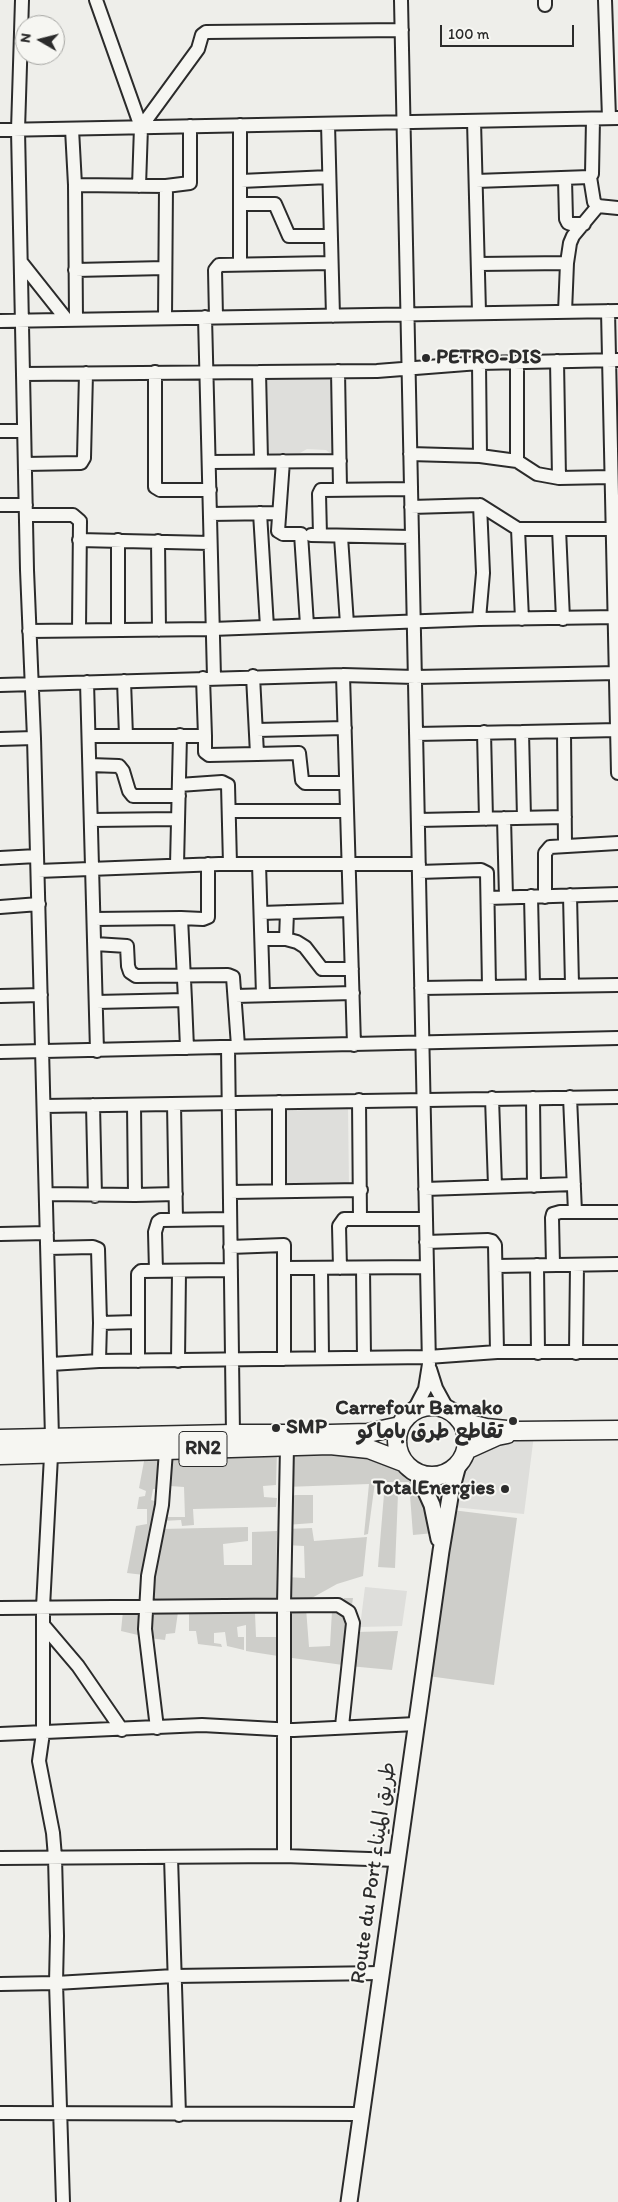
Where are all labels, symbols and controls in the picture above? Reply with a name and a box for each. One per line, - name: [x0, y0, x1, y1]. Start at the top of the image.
- north arrow: [15, 15, 65, 65]
- scale bar: [443, 15, 577, 47]
- text: 100 m: [448, 25, 489, 43]
- text: N: [17, 32, 35, 44]
- place label: PETRO-DIS: [436, 345, 541, 371]
- marker: PETRO-DIS: [420, 352, 432, 364]
- place label: Carrefour Bamako تقاطع طرق باماكو: [335, 1396, 503, 1446]
- place label: SMP: [286, 1415, 327, 1441]
- marker: Carrefour Bamako تقاطع طرق باماكو: [507, 1415, 519, 1427]
- marker: SMP: [270, 1422, 282, 1434]
- road number: RN2: [179, 1432, 227, 1466]
- place label: TotalEnergies: [373, 1476, 495, 1502]
- marker: TotalEnergies: [499, 1483, 511, 1495]
- street label: Route du Port طريق الميناء: [346, 1761, 402, 1985]

